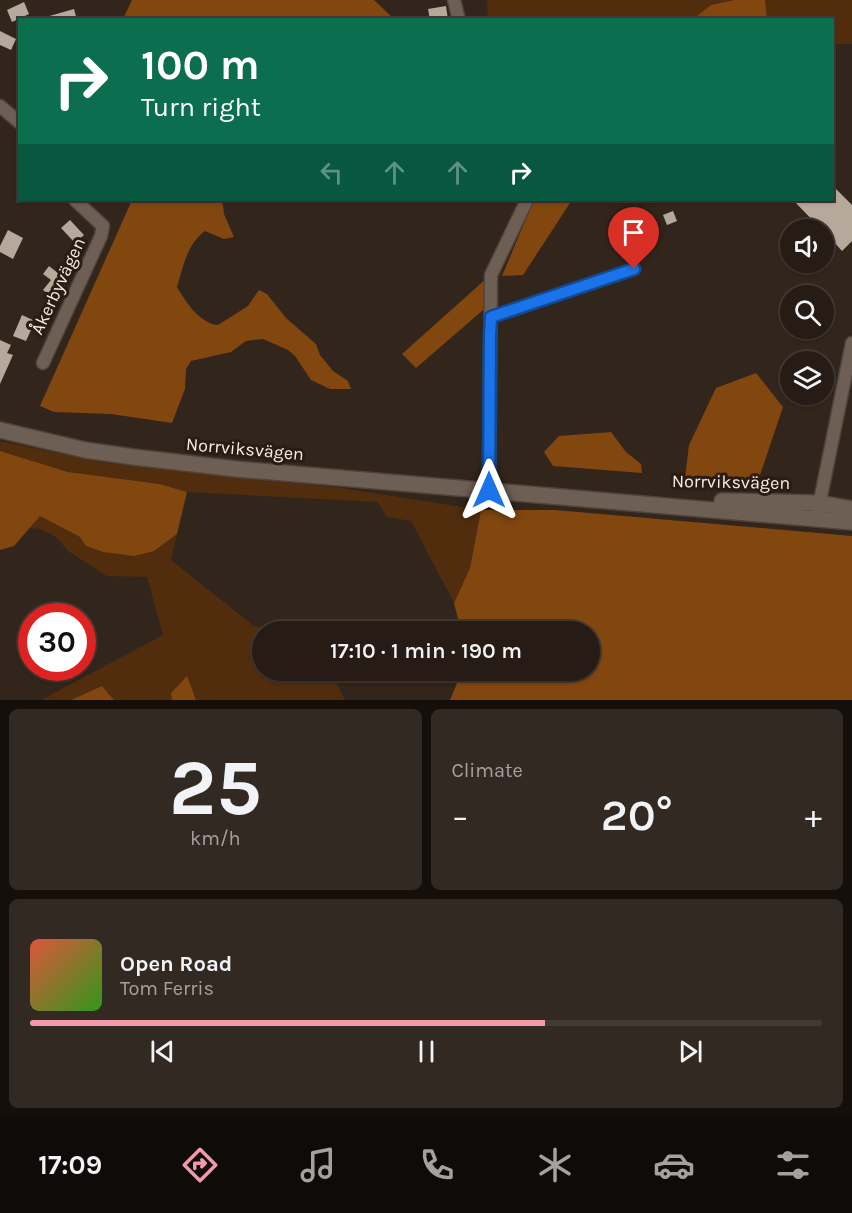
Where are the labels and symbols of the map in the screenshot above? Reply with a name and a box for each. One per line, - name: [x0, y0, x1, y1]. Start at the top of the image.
- pin: [608, 207, 659, 269]
- street label: Åkerbyvägen: [26, 234, 90, 338]
- street label: Norrviksvägen: [185, 433, 305, 465]
- position arrow: [457, 458, 521, 522]
- street label: Norrviksvägen: [672, 470, 790, 494]
- speed limit sign: 30: [18, 603, 96, 681]

